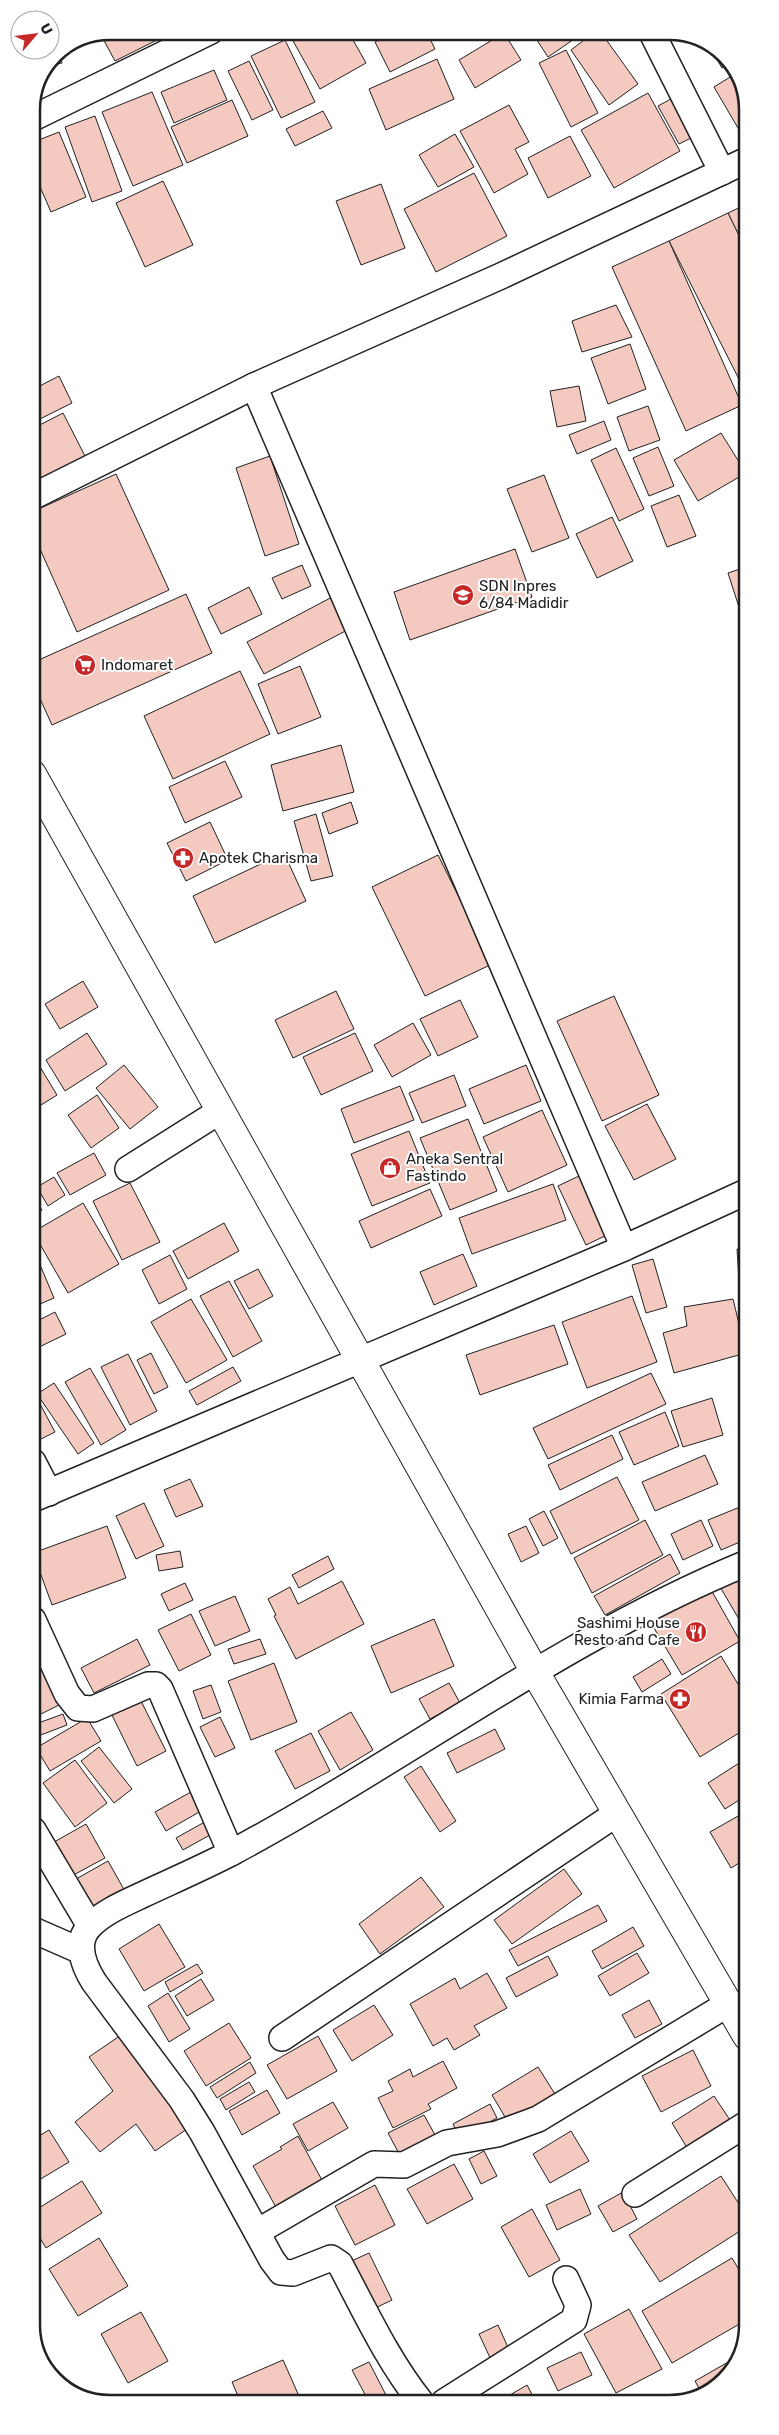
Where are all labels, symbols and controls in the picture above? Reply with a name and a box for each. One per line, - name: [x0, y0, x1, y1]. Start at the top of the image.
- north arrow: [10, 10, 60, 60]
- text: U: [36, 21, 56, 38]
- place label: SDN Inpres 6/84 Madidir: [479, 577, 569, 612]
- school or university icon: SDN Inpres 6/84 Madidir: [451, 583, 475, 607]
- supermarket icon: Indomaret: [73, 653, 97, 677]
- place label: Indomaret: [101, 656, 173, 674]
- pharmacy icon: Apotek Charisma: [171, 846, 195, 870]
- place label: Apotek Charisma: [199, 849, 318, 867]
- place label: Aneka Sentral Fastindo: [406, 1150, 503, 1185]
- shop icon: Aneka Sentral Fastindo: [378, 1156, 402, 1180]
- place label: Sashimi House Resto and Cafe: [574, 1614, 680, 1649]
- restaurant icon: Sashimi House Resto and Cafe: [684, 1620, 708, 1644]
- pharmacy icon: Kimia Farma: [668, 1687, 692, 1711]
- place label: Kimia Farma: [579, 1690, 664, 1708]

